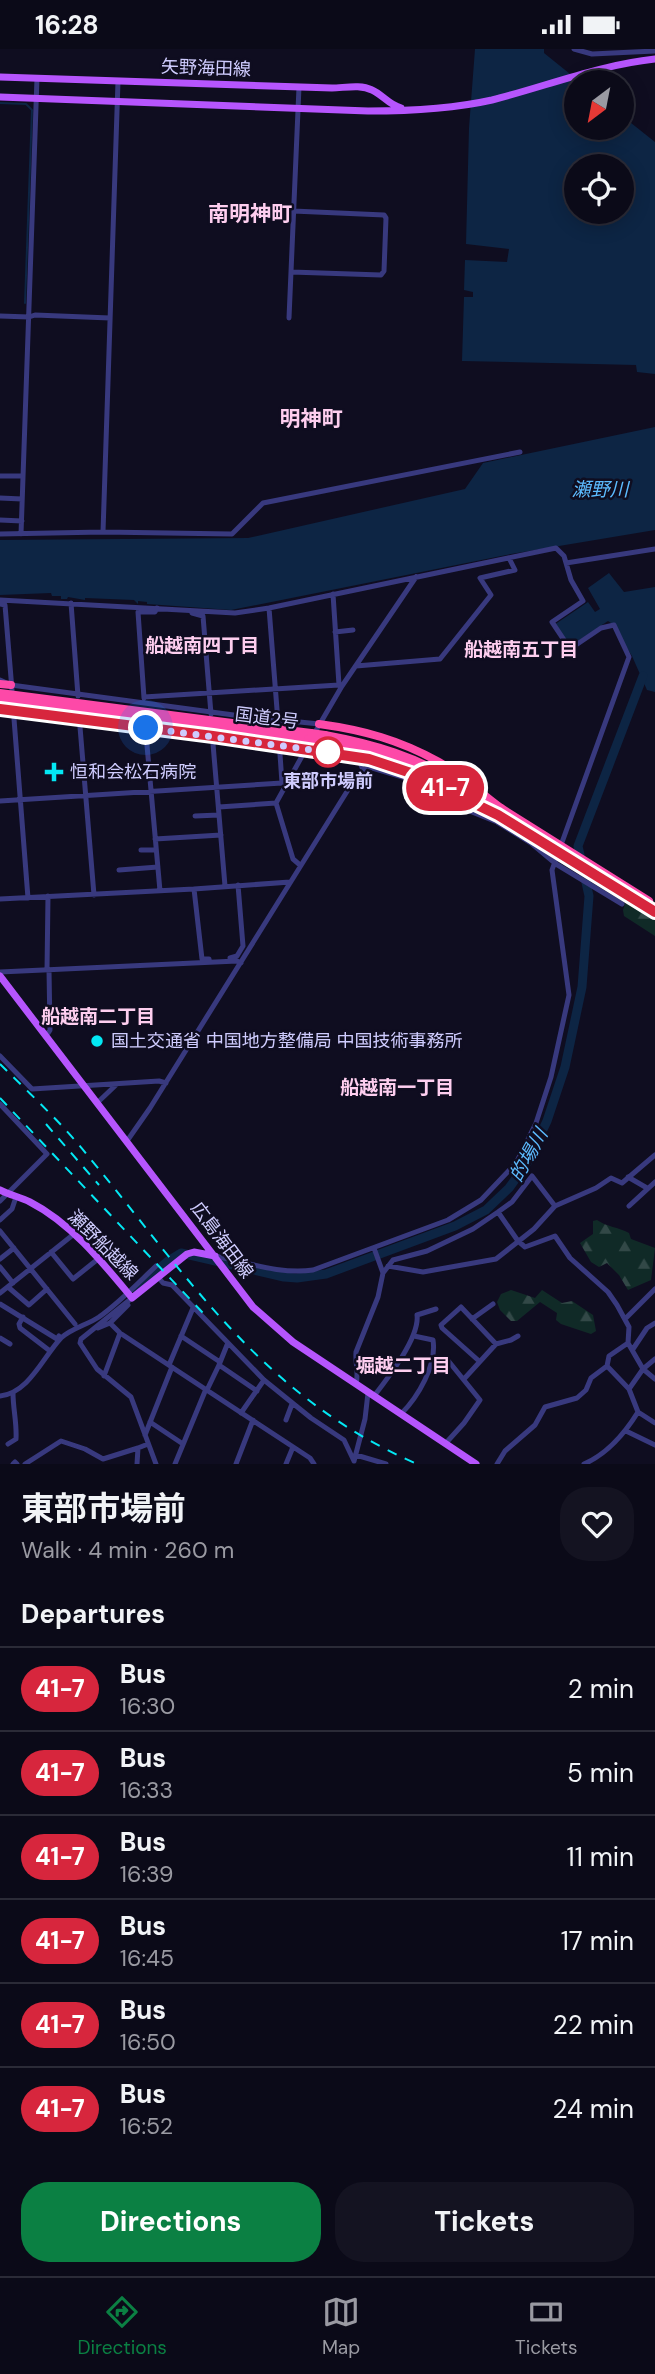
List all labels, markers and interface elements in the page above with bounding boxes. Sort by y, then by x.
text: 16:28 [35,8,99,42]
street label: 矢野海田線 [161,54,251,82]
north arrow [564,70,634,140]
map controls [564,70,634,224]
button: locate [564,154,634,224]
district label: 南明神町 [208,200,292,228]
district label: 明神町 [280,405,343,433]
water label: 瀬野川 [571,477,630,502]
district label: 船越南四丁目 [145,633,259,658]
district label: 船越南五丁目 [464,637,578,662]
street label: 国道2号 [234,702,300,734]
your location [128,710,163,745]
marker: 東部市場前 [313,737,343,767]
place label: 恒和会松石病院 [70,760,196,784]
marker: 恒和会松石病院 [44,762,64,782]
line badge: 41-7 [396,765,494,811]
place label: 東部市場前 [283,769,373,793]
text: 41-7 [420,772,470,803]
district label: 船越南二丁目 [41,1004,155,1029]
place label: 国土交通省 中国地方整備局 中国技術事務所 [111,1029,463,1053]
marker: 国土交通省 中国地方整備局 中国技術事務所 [89,1033,105,1049]
district label: 船越南一丁目 [340,1075,454,1100]
water label: 的場川 [504,1123,554,1186]
street label: 広島海田線 [185,1197,259,1283]
street label: 瀬野船越線 [63,1205,143,1285]
district label: 堀越二丁目 [355,1353,451,1378]
text: 東部市場前 [21,1487,186,1530]
button: heart [560,1487,634,1561]
text: Walk · 4 min · 260 m [21,1535,234,1565]
text: Departures [21,1597,165,1631]
text: Bus [120,1657,166,1691]
text: 2 min [568,1672,634,1706]
text: 41-7 [35,1673,85,1704]
text: 16:30 [120,1691,175,1721]
text: Bus [120,1741,166,1775]
text: 5 min [567,1756,634,1790]
text: 41-7 [35,1757,85,1788]
text: 16:33 [120,1775,173,1805]
text: Bus [120,1825,166,1859]
text: 11 min [567,1840,634,1874]
text: 41-7 [35,1841,85,1872]
text: 16:39 [120,1859,173,1889]
text: Bus [120,1909,166,1943]
text: 17 min [561,1924,634,1958]
text: 41-7 [35,1925,85,1956]
text: 16:45 [120,1943,174,1973]
text: Bus [120,1993,166,2027]
text: 22 min [553,2008,634,2042]
text: 41-7 [35,2009,85,2040]
text: 16:50 [120,2027,176,2057]
text: Bus [120,2077,166,2111]
text: 24 min [552,2092,634,2126]
text: 41-7 [35,2093,85,2124]
text: 16:52 [120,2111,173,2141]
button: Directions [21,2182,321,2262]
button: Tickets [335,2182,634,2262]
tab: Directions [77,2293,167,2360]
tab: Map [322,2293,360,2360]
tab: Tickets [515,2293,578,2360]

